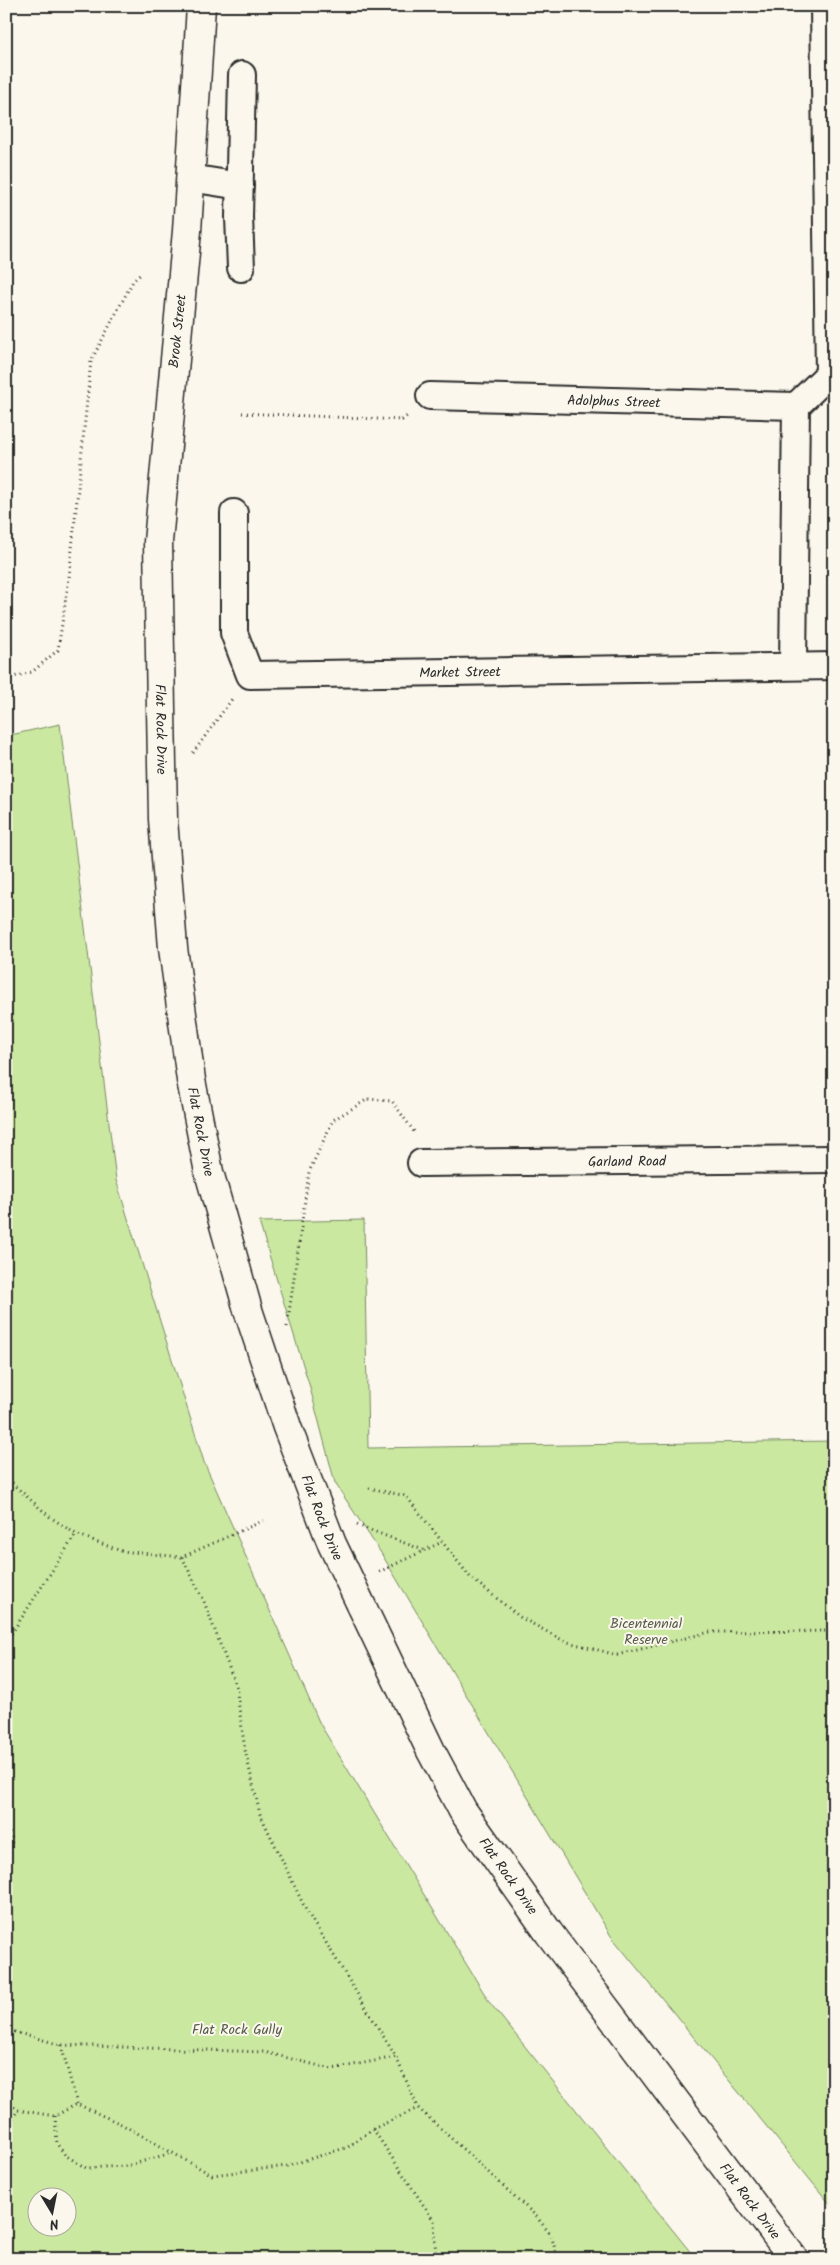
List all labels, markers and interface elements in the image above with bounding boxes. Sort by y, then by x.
street label: Brook Street [163,293,193,369]
street label: Adolphus Street [567,390,661,414]
street label: Market Street [419,661,502,684]
street label: Flat Rock Drive [149,684,172,775]
street label: Flat Rock Drive [181,1085,220,1180]
street label: Garland Road [588,1151,667,1173]
street label: Flat Rock Drive [294,1472,349,1565]
park label: Bicentennial Reserve [610,1613,683,1651]
street label: Flat Rock Drive [473,1833,543,1920]
park label: Flat Rock Gully [192,2019,282,2041]
street label: Flat Rock Drive [713,2159,786,2245]
north arrow [28,2188,78,2238]
text: N [48,2212,60,2235]

